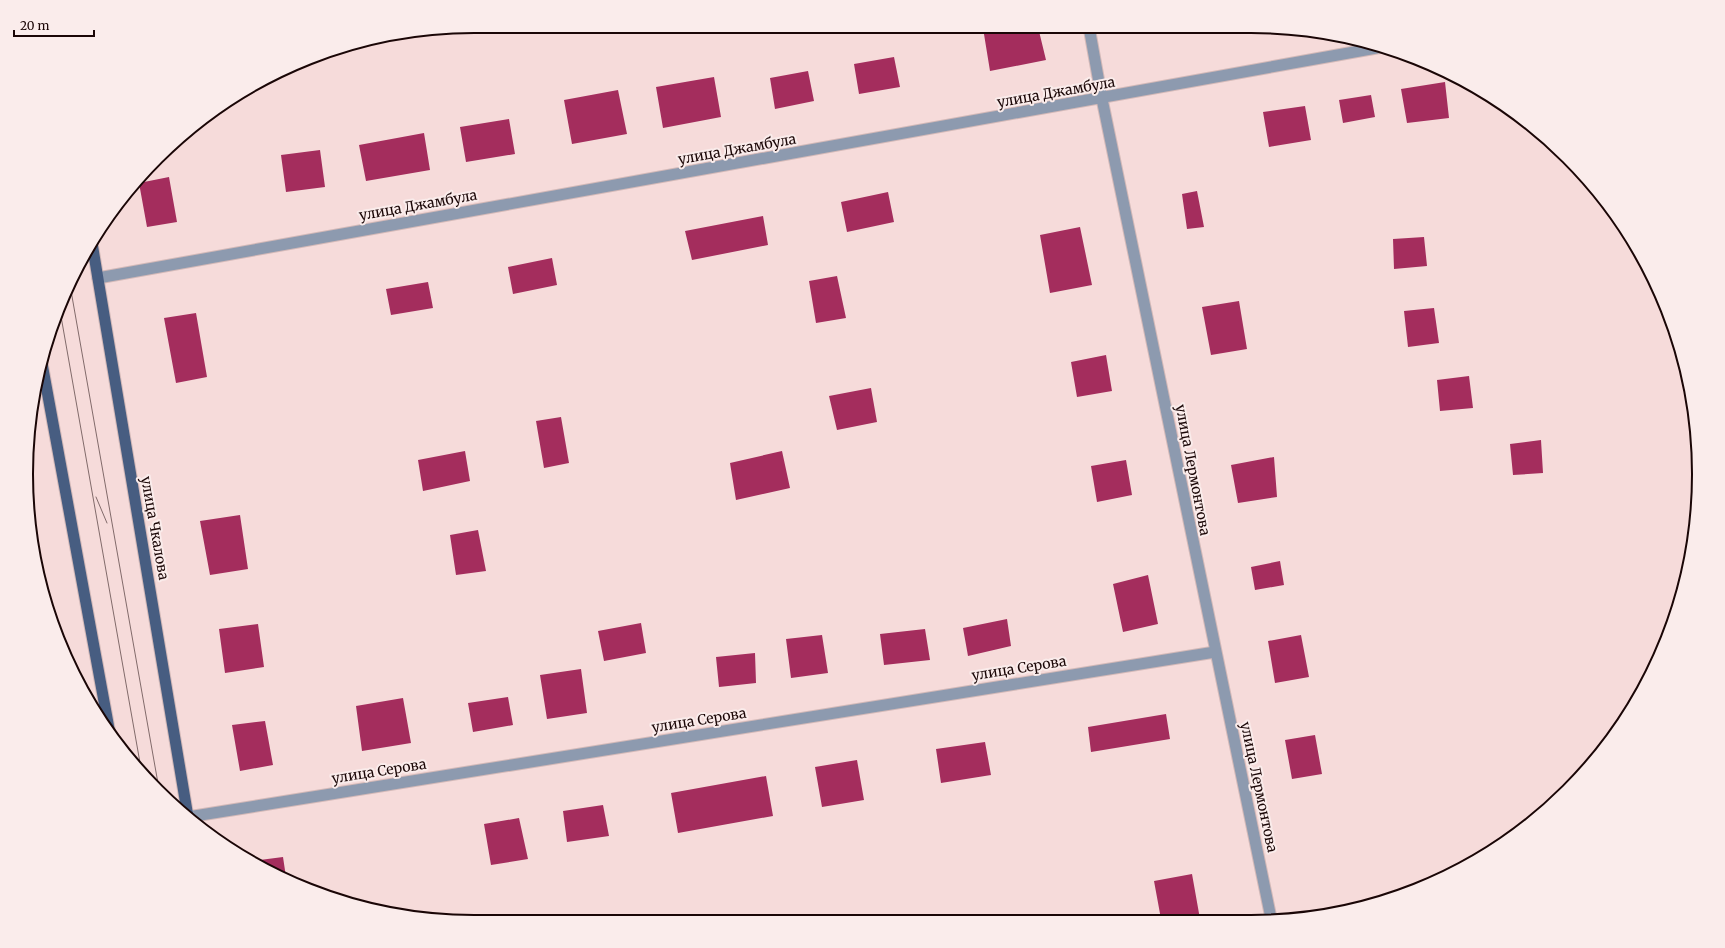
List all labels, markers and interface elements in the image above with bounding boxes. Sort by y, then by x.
scale bar [14,12,94,38]
text: 20 m [20,18,49,33]
street label: улица Джамбула [996,73,1117,111]
street label: улица Джамбула [677,130,798,168]
street label: улица Джамбула [358,186,479,224]
street label: улица Лермонтова [1171,403,1215,538]
street label: улица Чкалова [137,475,173,582]
street label: улица Серова [970,652,1068,684]
street label: улица Серова [650,704,748,736]
street label: улица Лермонтова [1236,720,1282,854]
street label: улица Серова [330,755,428,787]

